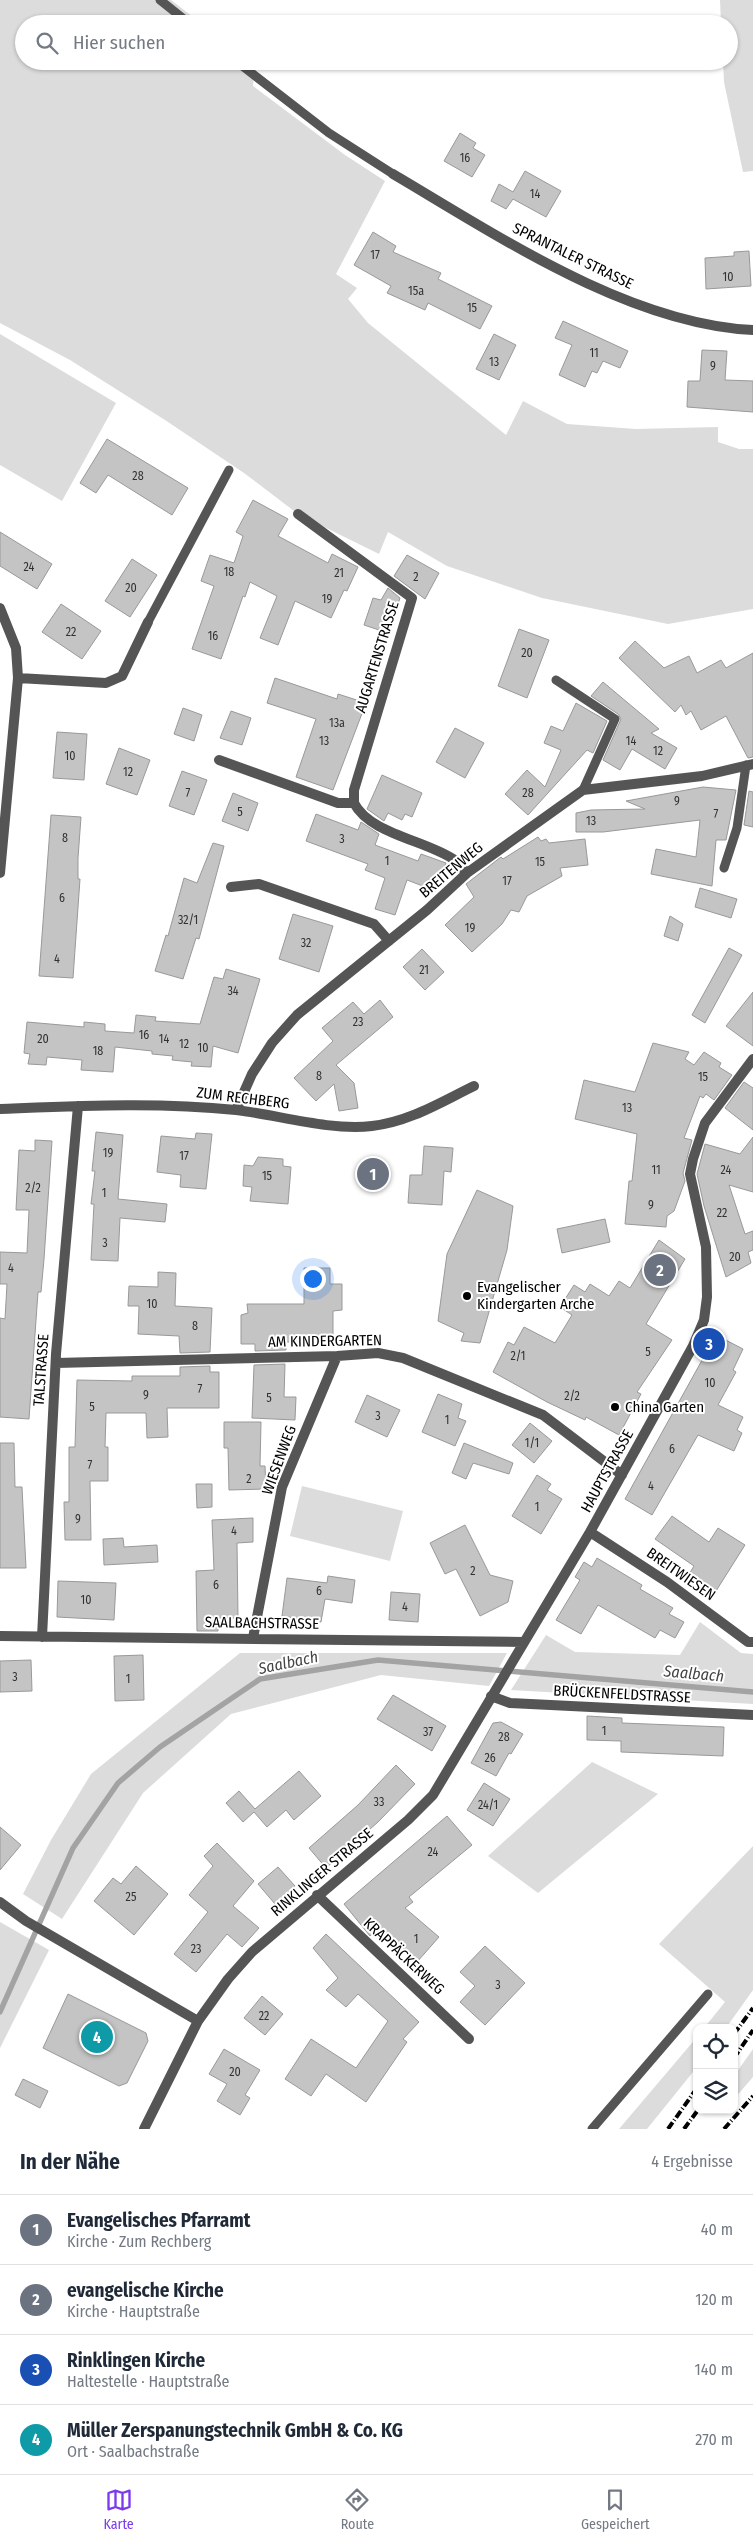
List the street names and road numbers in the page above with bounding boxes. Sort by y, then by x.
street label: SPRANTALER STRASSE [510,219,636,293]
street label: AUGARTENSTRASSE [351,599,403,715]
street label: BREITENWEG [416,838,486,902]
street label: ZUM RECHBERG [195,1083,291,1113]
street label: AM KINDERGARTEN [268,1331,382,1351]
street label: TALSTRASSE [29,1333,53,1407]
street label: WIESENWEG [258,1423,300,1497]
street label: HAUPTSTRASSE [577,1427,637,1515]
street label: BREITWIESEN [643,1544,719,1604]
street label: SAALBACHSTRASSE [205,1613,319,1633]
street label: BRÜCKENFELDSTRASSE [553,1681,691,1707]
street label: RINKLINGER STRASSE [267,1824,377,1920]
street label: KRAPPÄCKERWEG [360,1914,448,1998]

